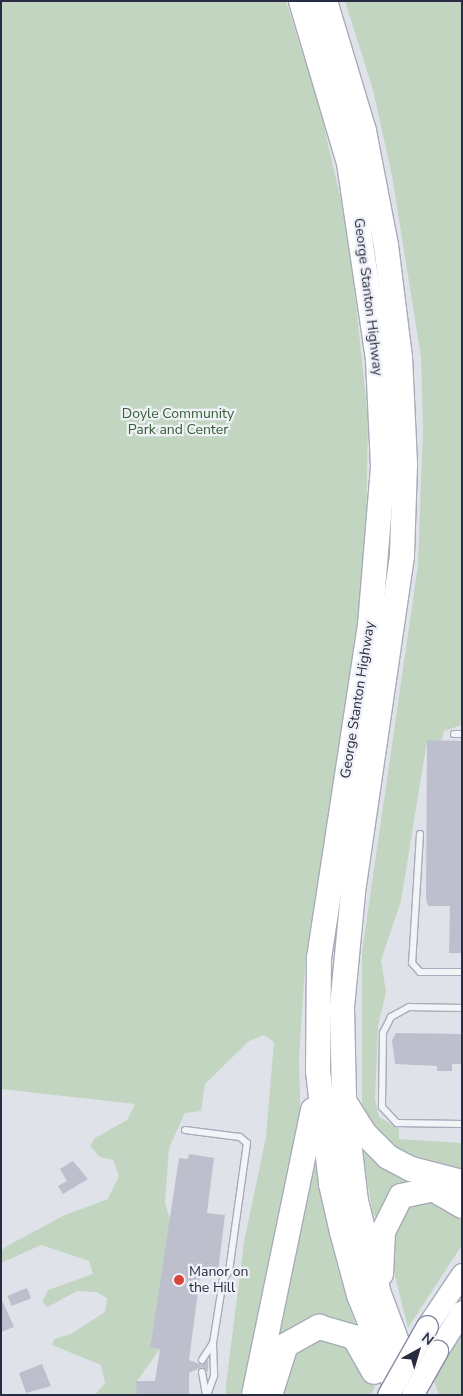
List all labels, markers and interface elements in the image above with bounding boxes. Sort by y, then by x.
street label: George Stanton Highway [350,217,386,377]
park label: Doyle Community Park and Center [122,406,234,438]
street label: George Stanton Highway [337,620,379,780]
place label: Manor on the Hill [189,1264,248,1296]
marker: Manor on the Hill [173,1274,185,1286]
north arrow [393,1326,443,1376]
text: N [418,1328,438,1350]

